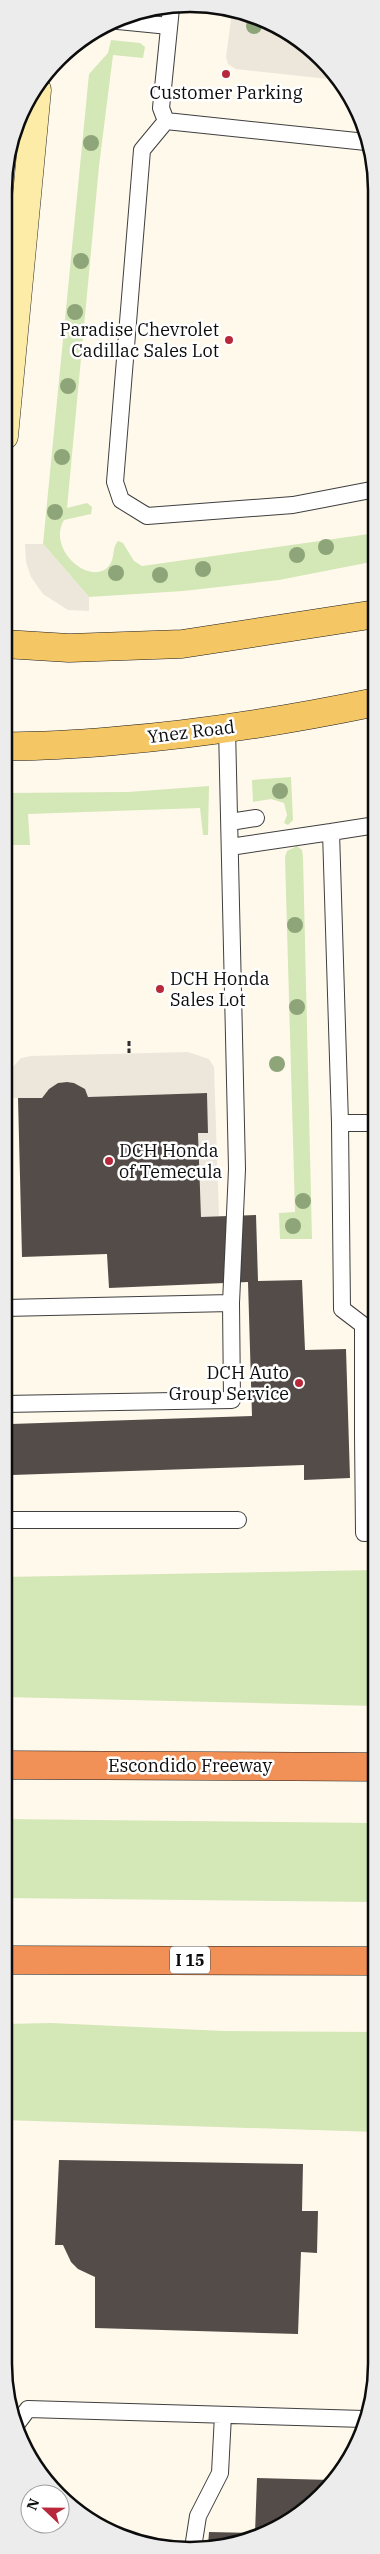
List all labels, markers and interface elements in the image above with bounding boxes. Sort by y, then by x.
marker: Customer Parking [220,68,232,80]
place label: Customer Parking [149,81,303,104]
place label: Paradise Chevrolet Cadillac Sales Lot [59,318,219,362]
marker: Paradise Chevrolet Cadillac Sales Lot [223,334,235,346]
street label: Ynez Road [146,715,236,748]
place label: DCH Honda Sales Lot [170,967,270,1011]
marker: DCH Honda Sales Lot [154,983,166,995]
place label: DCH Honda of Temecula [119,1139,223,1183]
marker: DCH Honda of Temecula [103,1155,115,1167]
place label: DCH Auto Group Service [169,1361,289,1405]
marker: DCH Auto Group Service [293,1377,305,1389]
street label: Escondido Freeway [108,1754,272,1777]
road number: I 15 [170,1946,210,1974]
north arrow [20,2484,70,2534]
text: N [23,2496,43,2513]

